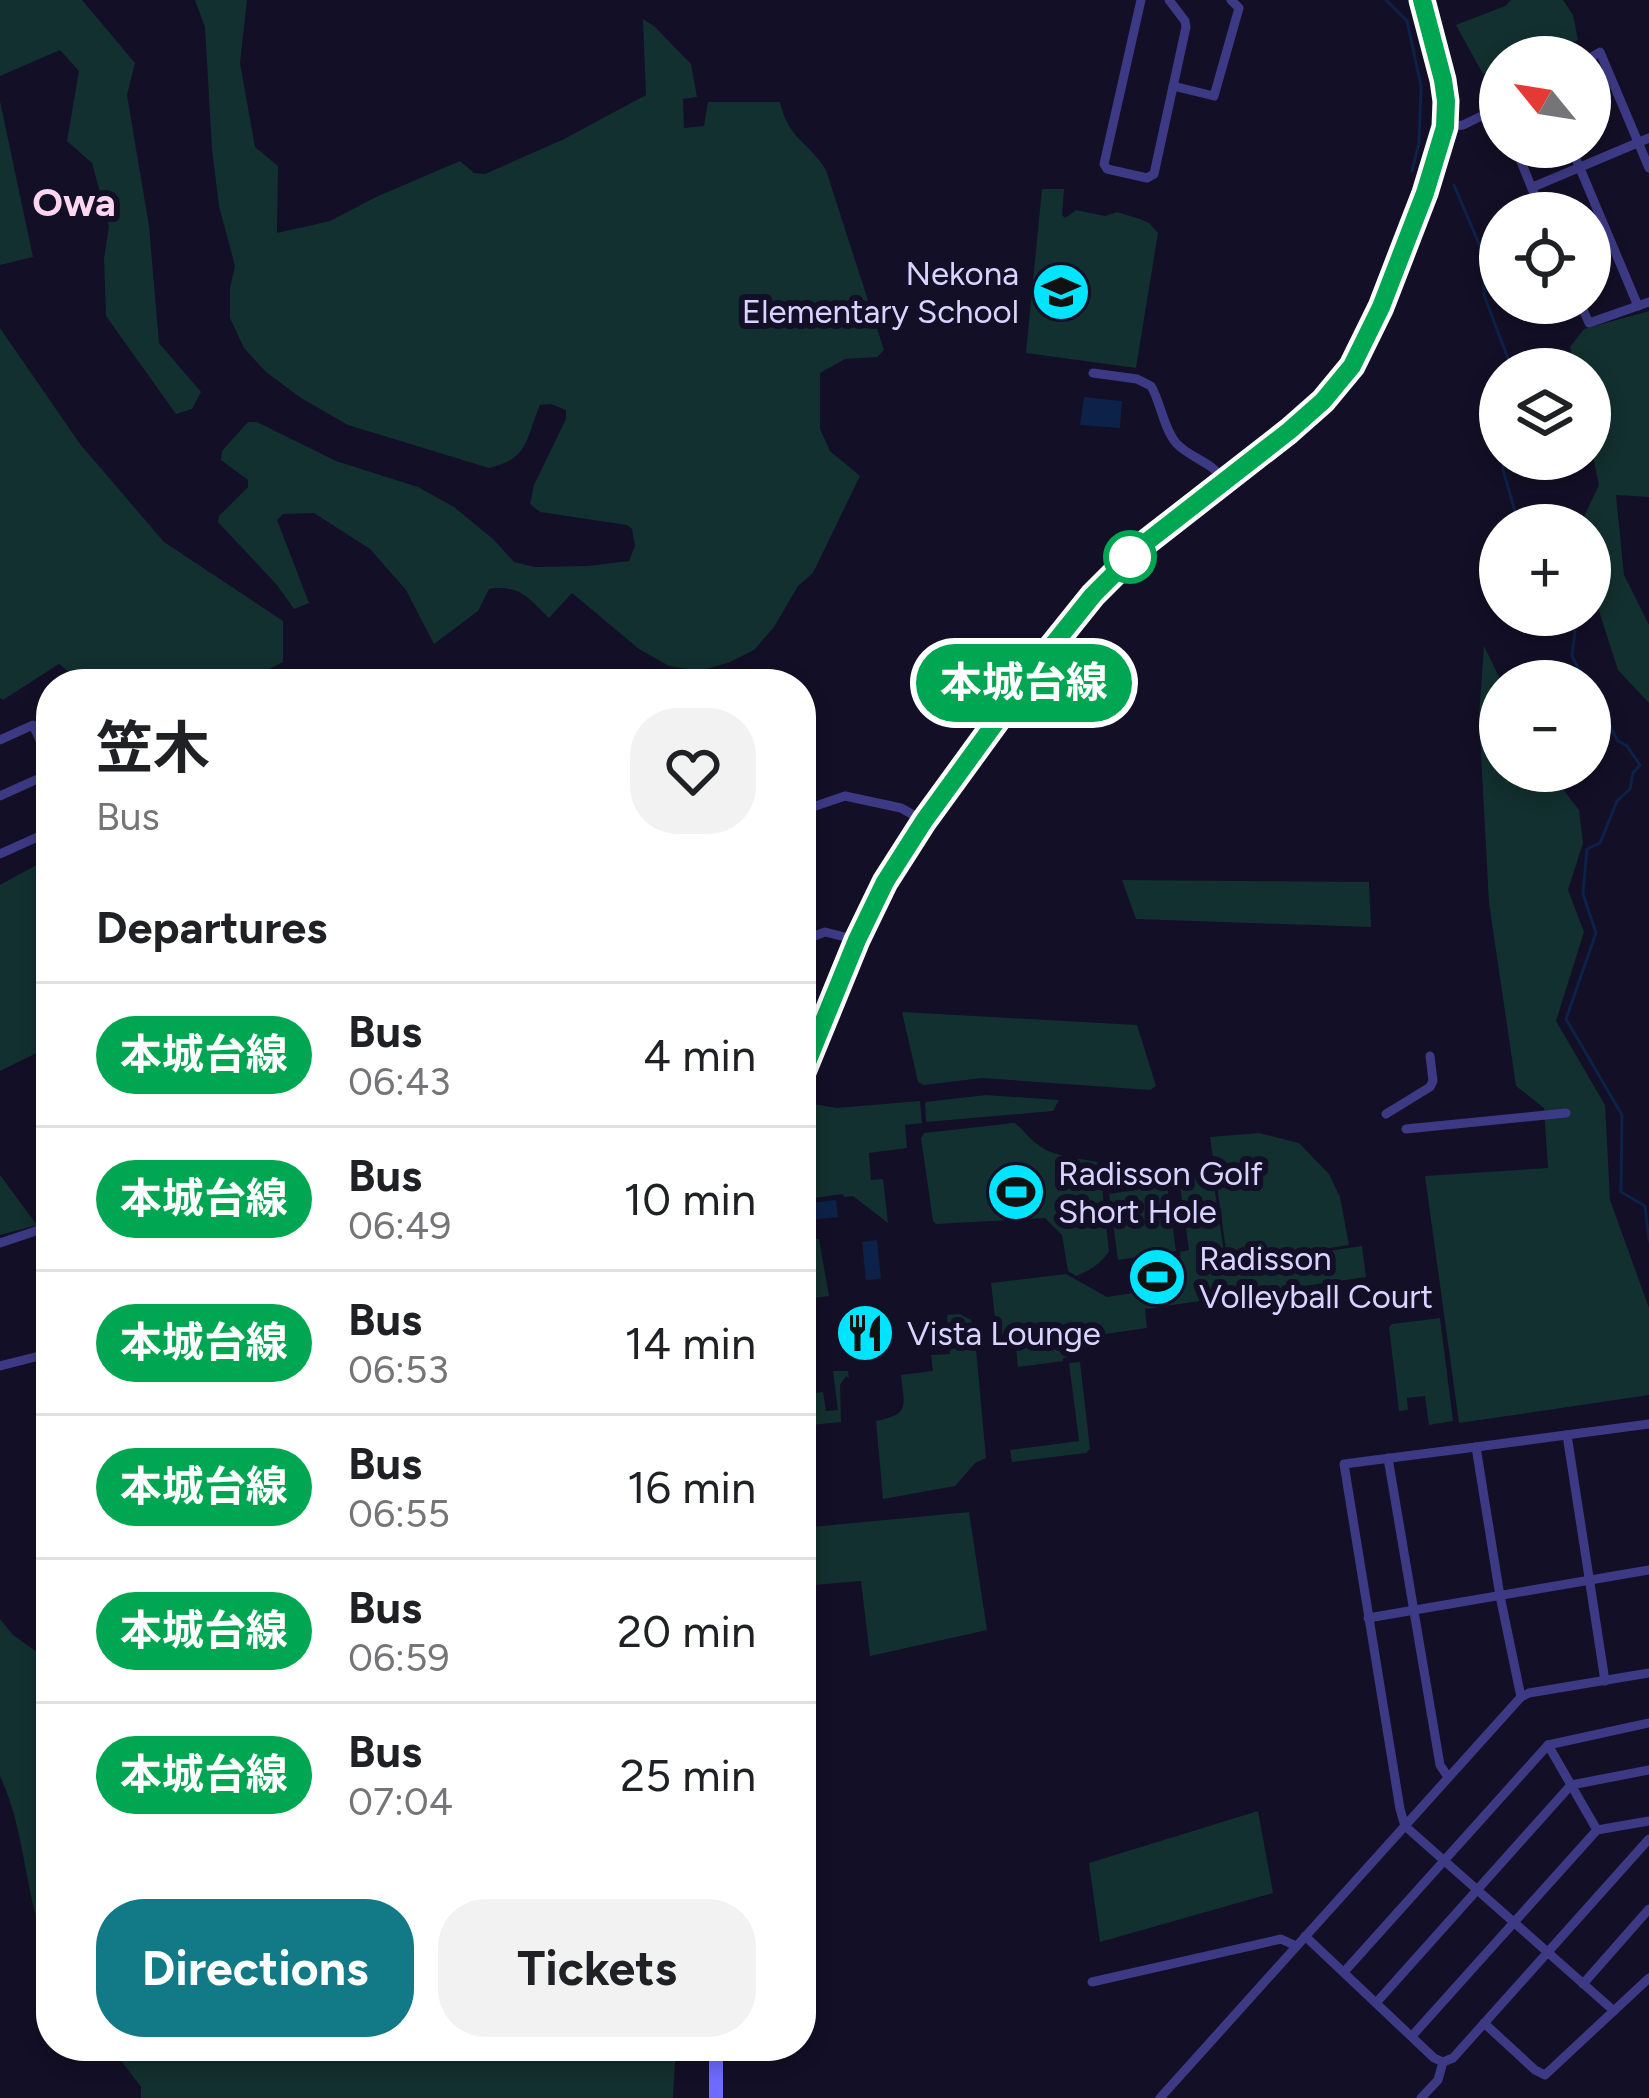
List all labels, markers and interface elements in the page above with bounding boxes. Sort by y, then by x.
north arrow [1479,36,1611,168]
map controls [1479,36,1611,792]
district label: Owa [32,179,116,226]
button: locate [1479,192,1611,324]
place label: Nekona Elementary School [742,254,1019,331]
school or university icon: Nekona Elementary School [1030,261,1092,323]
button: layers [1479,348,1611,480]
button: + [1479,504,1611,636]
unlabelled marker [1105,532,1155,582]
line badge: 本城台線 [940,644,1108,722]
text: 本城台線 [940,657,1108,708]
button: − [1479,660,1611,792]
button: heart [630,708,756,834]
text: 笠木 [96,714,210,782]
text: Bus [96,793,160,840]
text: Departures [96,900,327,954]
text: Bus [348,1004,422,1058]
text: 4 min [643,1028,756,1082]
text: 本城台線 [120,1029,288,1080]
text: 06:43 [348,1058,450,1105]
text: Bus [348,1148,422,1202]
place label: Radisson Golf Short Hole [1058,1154,1263,1231]
sports icon: Radisson Golf Short Hole [985,1161,1047,1223]
text: 10 min [624,1172,756,1226]
text: 本城台線 [120,1173,288,1224]
text: 06:49 [348,1202,451,1249]
place label: Radisson Volleyball Court [1199,1239,1433,1316]
sports icon: Radisson Volleyball Court [1126,1246,1188,1308]
text: Bus [348,1292,422,1346]
restaurant icon: Vista Lounge [834,1302,896,1364]
place label: Vista Lounge [907,1314,1101,1353]
text: 14 min [625,1316,756,1370]
text: 本城台線 [120,1317,288,1368]
text: 06:53 [348,1346,449,1393]
text: Bus [348,1436,422,1490]
text: 16 min [627,1460,756,1514]
text: 本城台線 [120,1461,288,1512]
text: 06:55 [348,1490,450,1537]
text: Bus [348,1580,422,1634]
text: 20 min [617,1604,756,1658]
text: 本城台線 [120,1605,288,1656]
text: 06:59 [348,1634,449,1681]
text: Bus [348,1724,422,1778]
text: 25 min [620,1748,756,1802]
text: 本城台線 [120,1749,288,1800]
text: 07:04 [348,1778,453,1825]
button: Directions [96,1899,414,2037]
button: Tickets [438,1899,756,2037]

